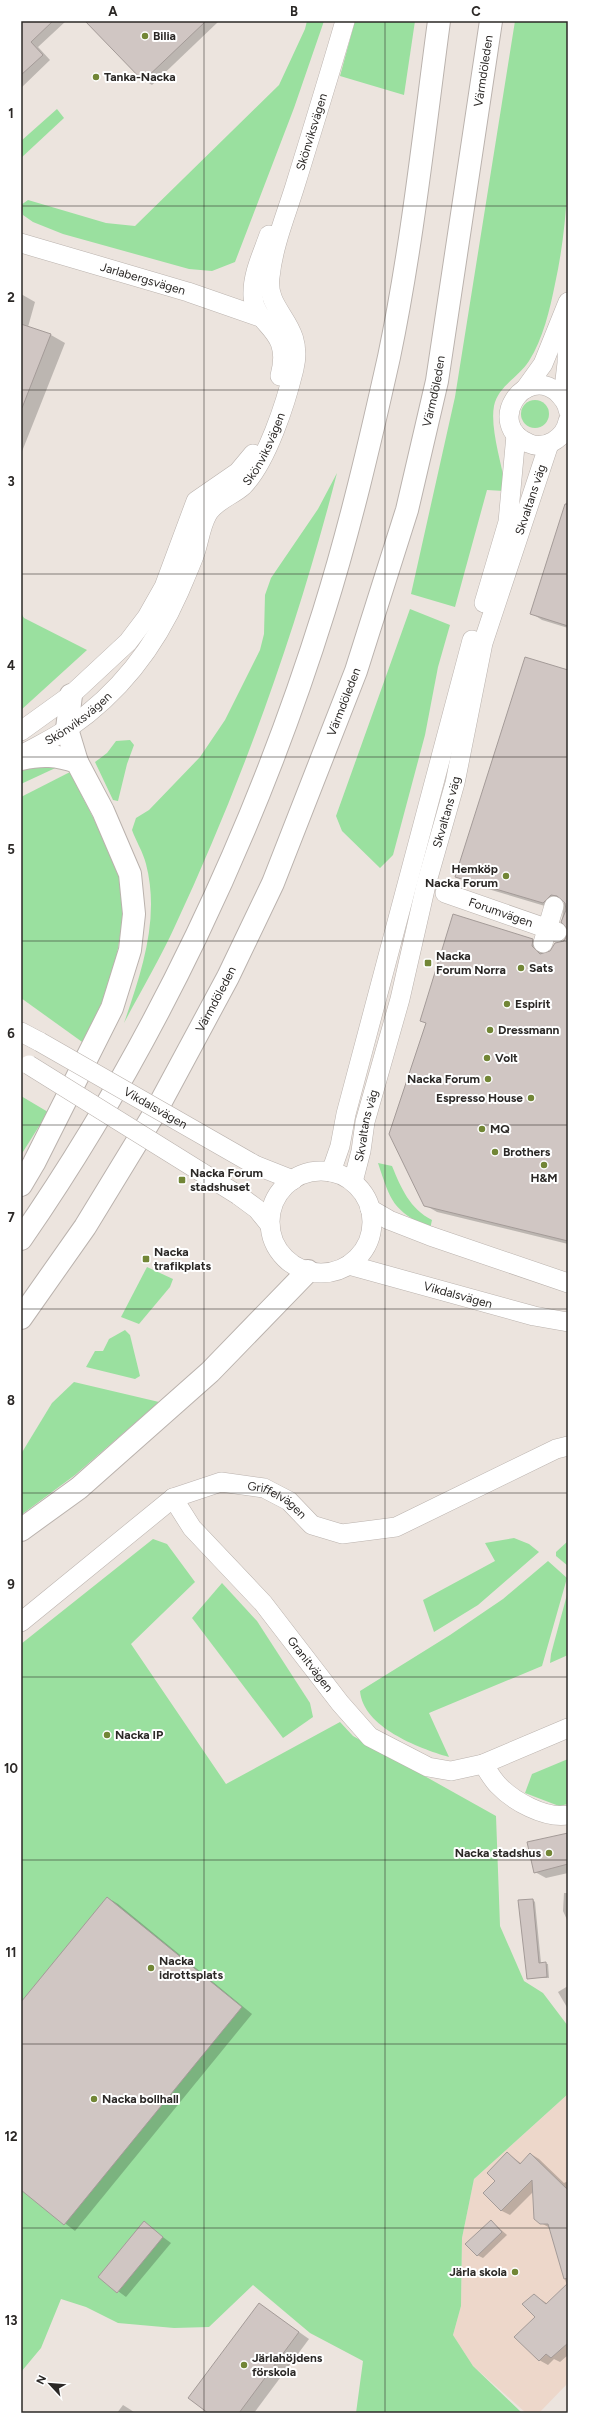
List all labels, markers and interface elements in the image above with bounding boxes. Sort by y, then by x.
text: A [108,4,118,19]
text: B [290,4,298,19]
text: C [471,4,481,19]
place label: Bilia [153,29,176,43]
marker: Bilia [140,31,150,41]
street label: Värmdöleden [471,34,496,108]
place label: Tanka-Nacka [104,70,176,84]
marker: Tanka-Nacka [91,72,101,82]
street label: Skönviksvägen [293,91,330,172]
text: 1 [8,106,14,121]
street label: Jarlabergsvägen [99,260,187,298]
text: 2 [7,290,15,305]
street label: Värmdöleden [420,354,448,428]
street label: Skönviksvägen [240,410,288,488]
street label: Skvaltans väg [512,463,549,537]
text: 3 [7,474,15,489]
text: 4 [7,658,15,673]
street label: Värmdöleden [324,665,364,738]
street label: Skönviksvägen [42,689,115,748]
street label: Skvaltans väg [430,775,463,849]
text: 5 [7,842,15,857]
place label: Hemköp Nacka Forum [425,862,498,890]
marker: Hemköp Nacka Forum [501,871,511,881]
street label: Forumvägen [467,895,535,930]
place label: Nacka Forum Norra [436,949,506,977]
marker: Nacka Forum Norra [423,958,433,968]
place label: Sats [529,961,554,975]
marker: Sats [516,963,526,973]
street label: Värmdöleden [193,964,239,1034]
place label: Espirit [515,997,551,1011]
marker: Espirit [502,999,512,1009]
place label: Dressmann [498,1023,559,1037]
marker: Dressmann [485,1025,495,1035]
text: 6 [7,1026,15,1041]
place label: Volt [495,1051,518,1065]
marker: Volt [482,1053,492,1063]
place label: Nacka Forum [407,1072,480,1086]
marker: Nacka Forum [483,1074,493,1084]
street label: Vikdalsvägen [121,1084,190,1132]
street label: Skvaltans väg [352,1088,381,1163]
place label: Espresso House [436,1091,523,1105]
marker: Espresso House [526,1093,536,1103]
place label: MQ [490,1122,510,1136]
marker: MQ [477,1124,487,1134]
place label: Brothers [503,1145,551,1159]
marker: Brothers [490,1147,500,1157]
marker: H&M [539,1160,549,1170]
place label: Nacka Forum stadshuset [190,1166,263,1194]
place label: H&M [530,1171,558,1185]
marker: Nacka Forum stadshuset [177,1175,187,1185]
text: 7 [7,1210,15,1225]
place label: Nacka trafikplats [154,1245,211,1273]
marker: Nacka trafikplats [141,1254,151,1264]
street label: Vikdalsvägen [422,1279,494,1311]
text: 8 [7,1393,15,1408]
street label: Griffelvägen [247,1479,309,1522]
text: 9 [7,1577,15,1592]
street label: Granitvägen [284,1634,336,1695]
place label: Nacka IP [115,1728,164,1742]
marker: Nacka IP [102,1730,112,1740]
text: 10 [4,1761,18,1776]
place label: Nacka stadshus [455,1846,541,1860]
marker: Nacka stadshus [544,1848,554,1858]
text: 11 [6,1945,16,1960]
place label: Nacka idrottsplats [159,1954,223,1982]
marker: Nacka idrottsplats [146,1963,156,1973]
place label: Nacka bollhall [102,2092,179,2106]
marker: Nacka bollhall [89,2094,99,2104]
text: 12 [4,2129,18,2144]
place label: Järla skola [449,2265,507,2279]
marker: Järla skola [510,2267,520,2277]
text: 13 [5,2313,17,2328]
place label: Järlahöjdens förskola [252,2351,323,2379]
marker: Järlahöjdens förskola [239,2360,249,2370]
north arrow [30,2364,70,2404]
text: N [34,2373,49,2387]

